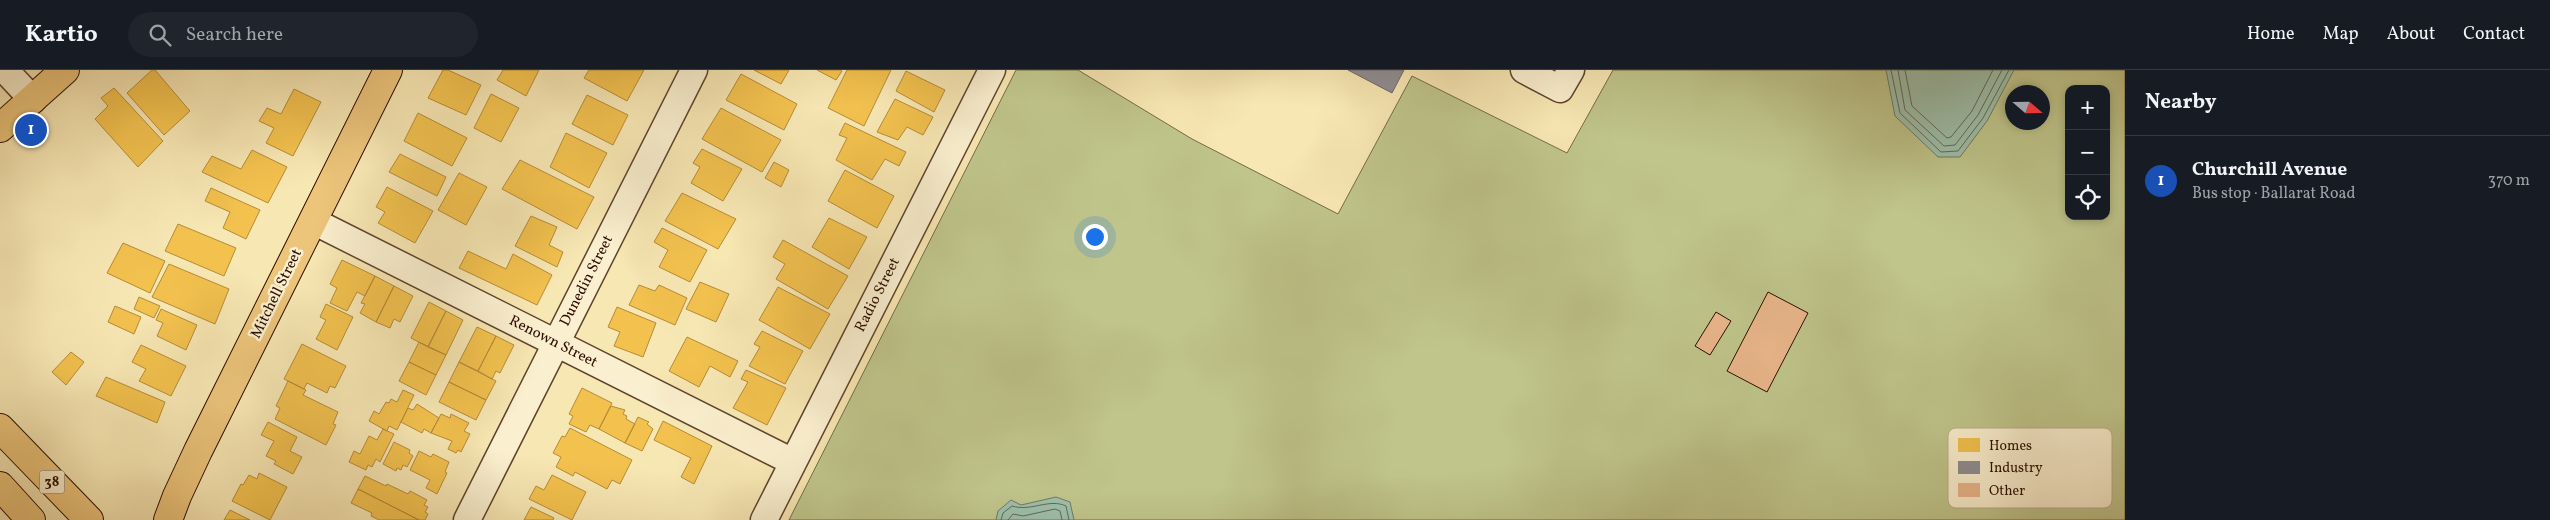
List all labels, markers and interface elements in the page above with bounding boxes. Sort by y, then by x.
search box [128,12,478,57]
text: Kartio [25,18,98,52]
icon: search [146,21,174,49]
text: Search here [186,22,283,48]
text: Home [2247,22,2295,47]
text: Map [2323,22,2359,47]
text: About [2387,22,2435,47]
text: Contact [2463,22,2525,47]
north arrow [2005,85,2050,130]
map controls [2065,85,2110,220]
button: + [2065,85,2110,130]
text: Nearby [2145,88,2216,117]
pin: 1 [15,111,47,149]
button: − [2065,130,2110,175]
text: Churchill Avenue [2192,157,2347,183]
text: 1 [2158,170,2164,192]
text: 370 m [2488,170,2530,192]
button: locate [2065,175,2110,220]
text: Bus stop · Ballarat Road [2192,183,2355,205]
your location [1082,224,1108,250]
street label: Dunedin Street [555,232,619,330]
street label: Mitchell Street [246,246,308,342]
street label: Radio Street [850,254,906,336]
street label: Renown Street [505,311,601,373]
legend [1948,428,2112,508]
text: Homes [1989,437,2032,456]
text: Industry [1989,459,2043,478]
road number: 38 [40,471,64,494]
text: Other [1989,482,2025,501]

